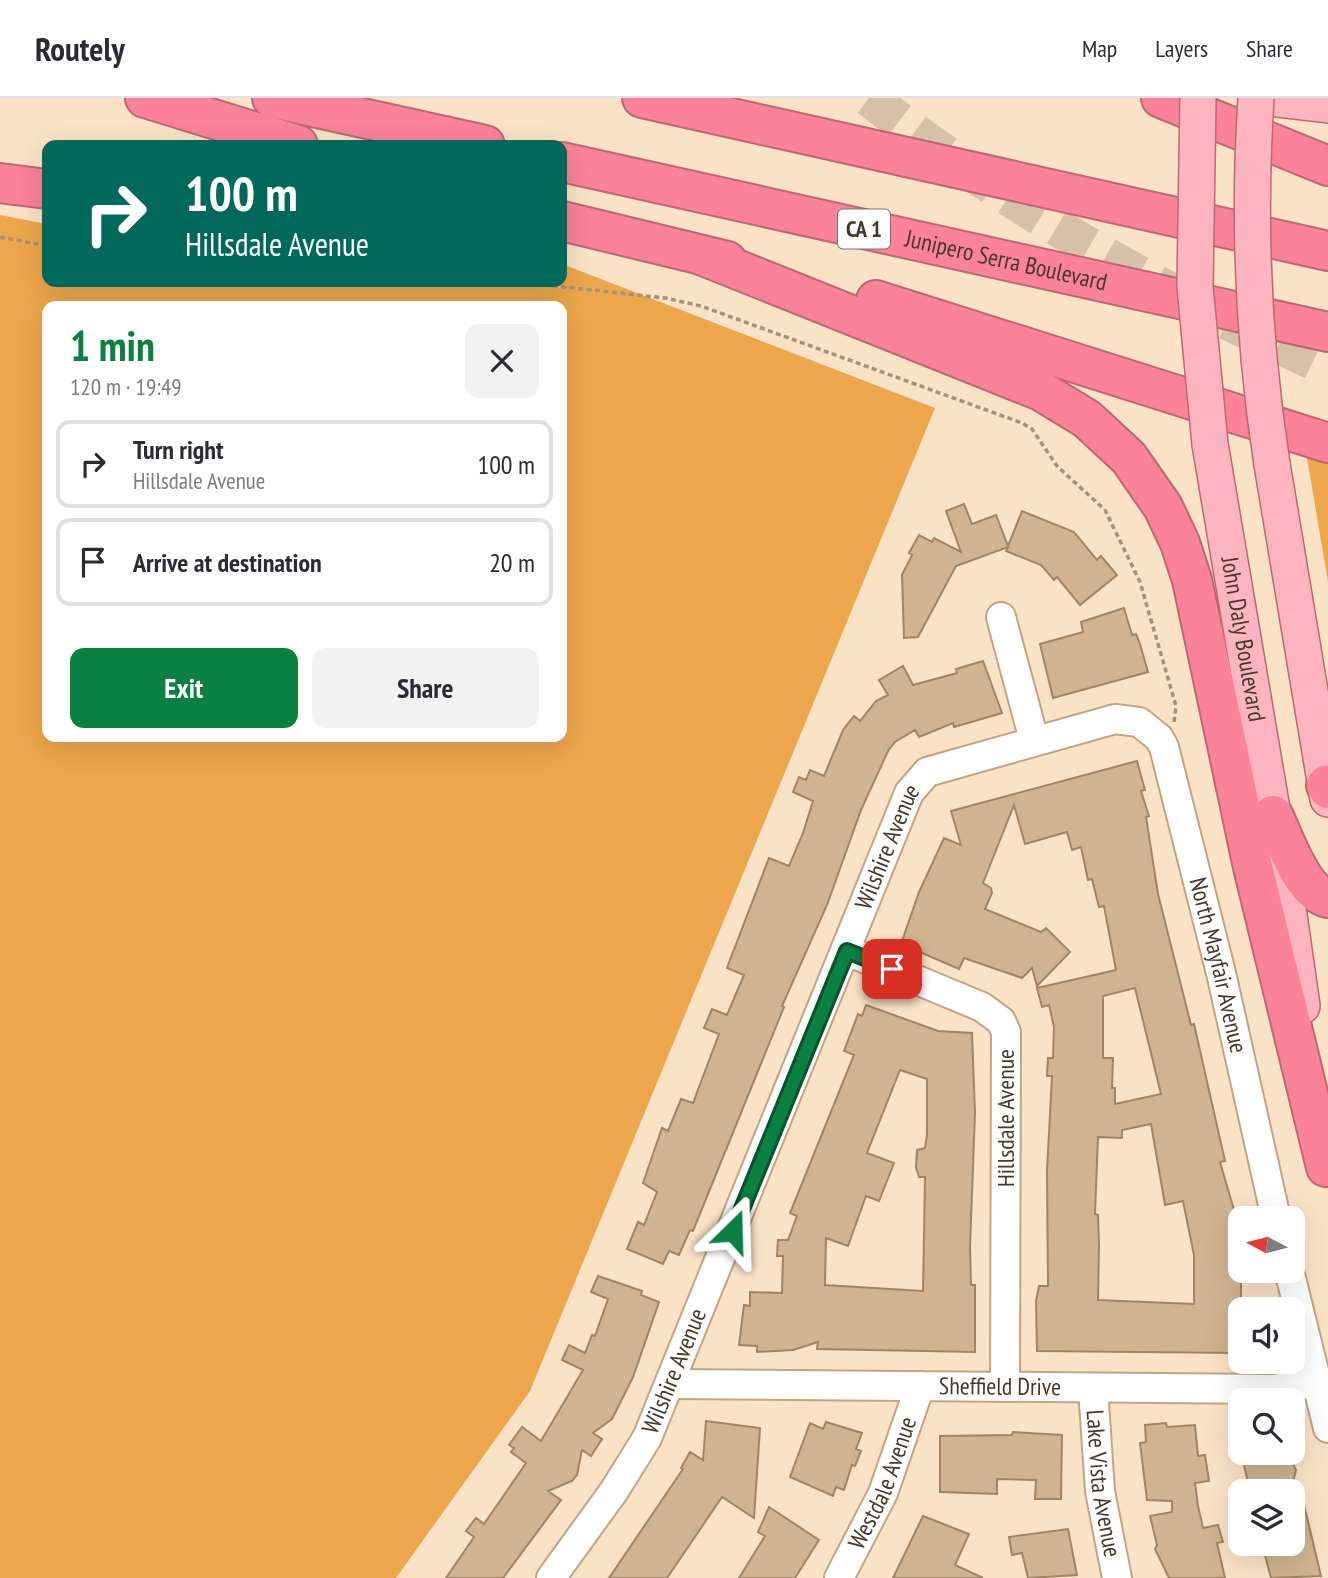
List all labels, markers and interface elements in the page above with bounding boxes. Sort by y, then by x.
text: Routely [35,27,125,70]
text: Map [1082,33,1117,64]
text: Layers [1155,33,1208,64]
text: Share [1246,33,1293,64]
text: 100 m [185,161,298,225]
icon: right [70,168,161,259]
road number: CA 1 [838,210,890,248]
street label: Junipero Serra Boulevard [902,222,1110,297]
text: Hillsdale Avenue [185,223,369,265]
text: 1 min [70,318,155,373]
button: close [465,324,539,398]
text: 120 m · 19:49 [70,372,182,401]
text: Turn right [133,433,224,466]
icon: right [74,445,112,483]
text: 100 m [477,448,535,481]
text: Hillsdale Avenue [133,466,265,495]
icon: arrive [74,543,112,581]
text: Arrive at destination [133,546,322,579]
text: 20 m [489,546,535,579]
street label: John Daly Boulevard [1214,553,1273,724]
button: Exit [70,648,298,728]
button: Share [312,648,539,728]
street label: Wilshire Avenue [847,776,926,914]
street label: North Mayfair Avenue [1183,874,1254,1056]
pin [862,939,922,999]
icon: arrive [873,950,911,988]
street label: Hillsdale Avenue [990,1049,1021,1187]
position arrow [696,1194,770,1268]
north arrow [1228,1206,1306,1283]
map controls [1228,1206,1305,1556]
button: sound [1228,1297,1305,1374]
street label: Wilshire Avenue [634,1304,713,1438]
street label: Sheffield Drive [939,1370,1061,1402]
button: search [1228,1388,1305,1465]
street label: Lake Vista Avenue [1080,1409,1129,1560]
street label: Westdale Avenue [841,1413,923,1554]
button: layers [1228,1479,1305,1556]

